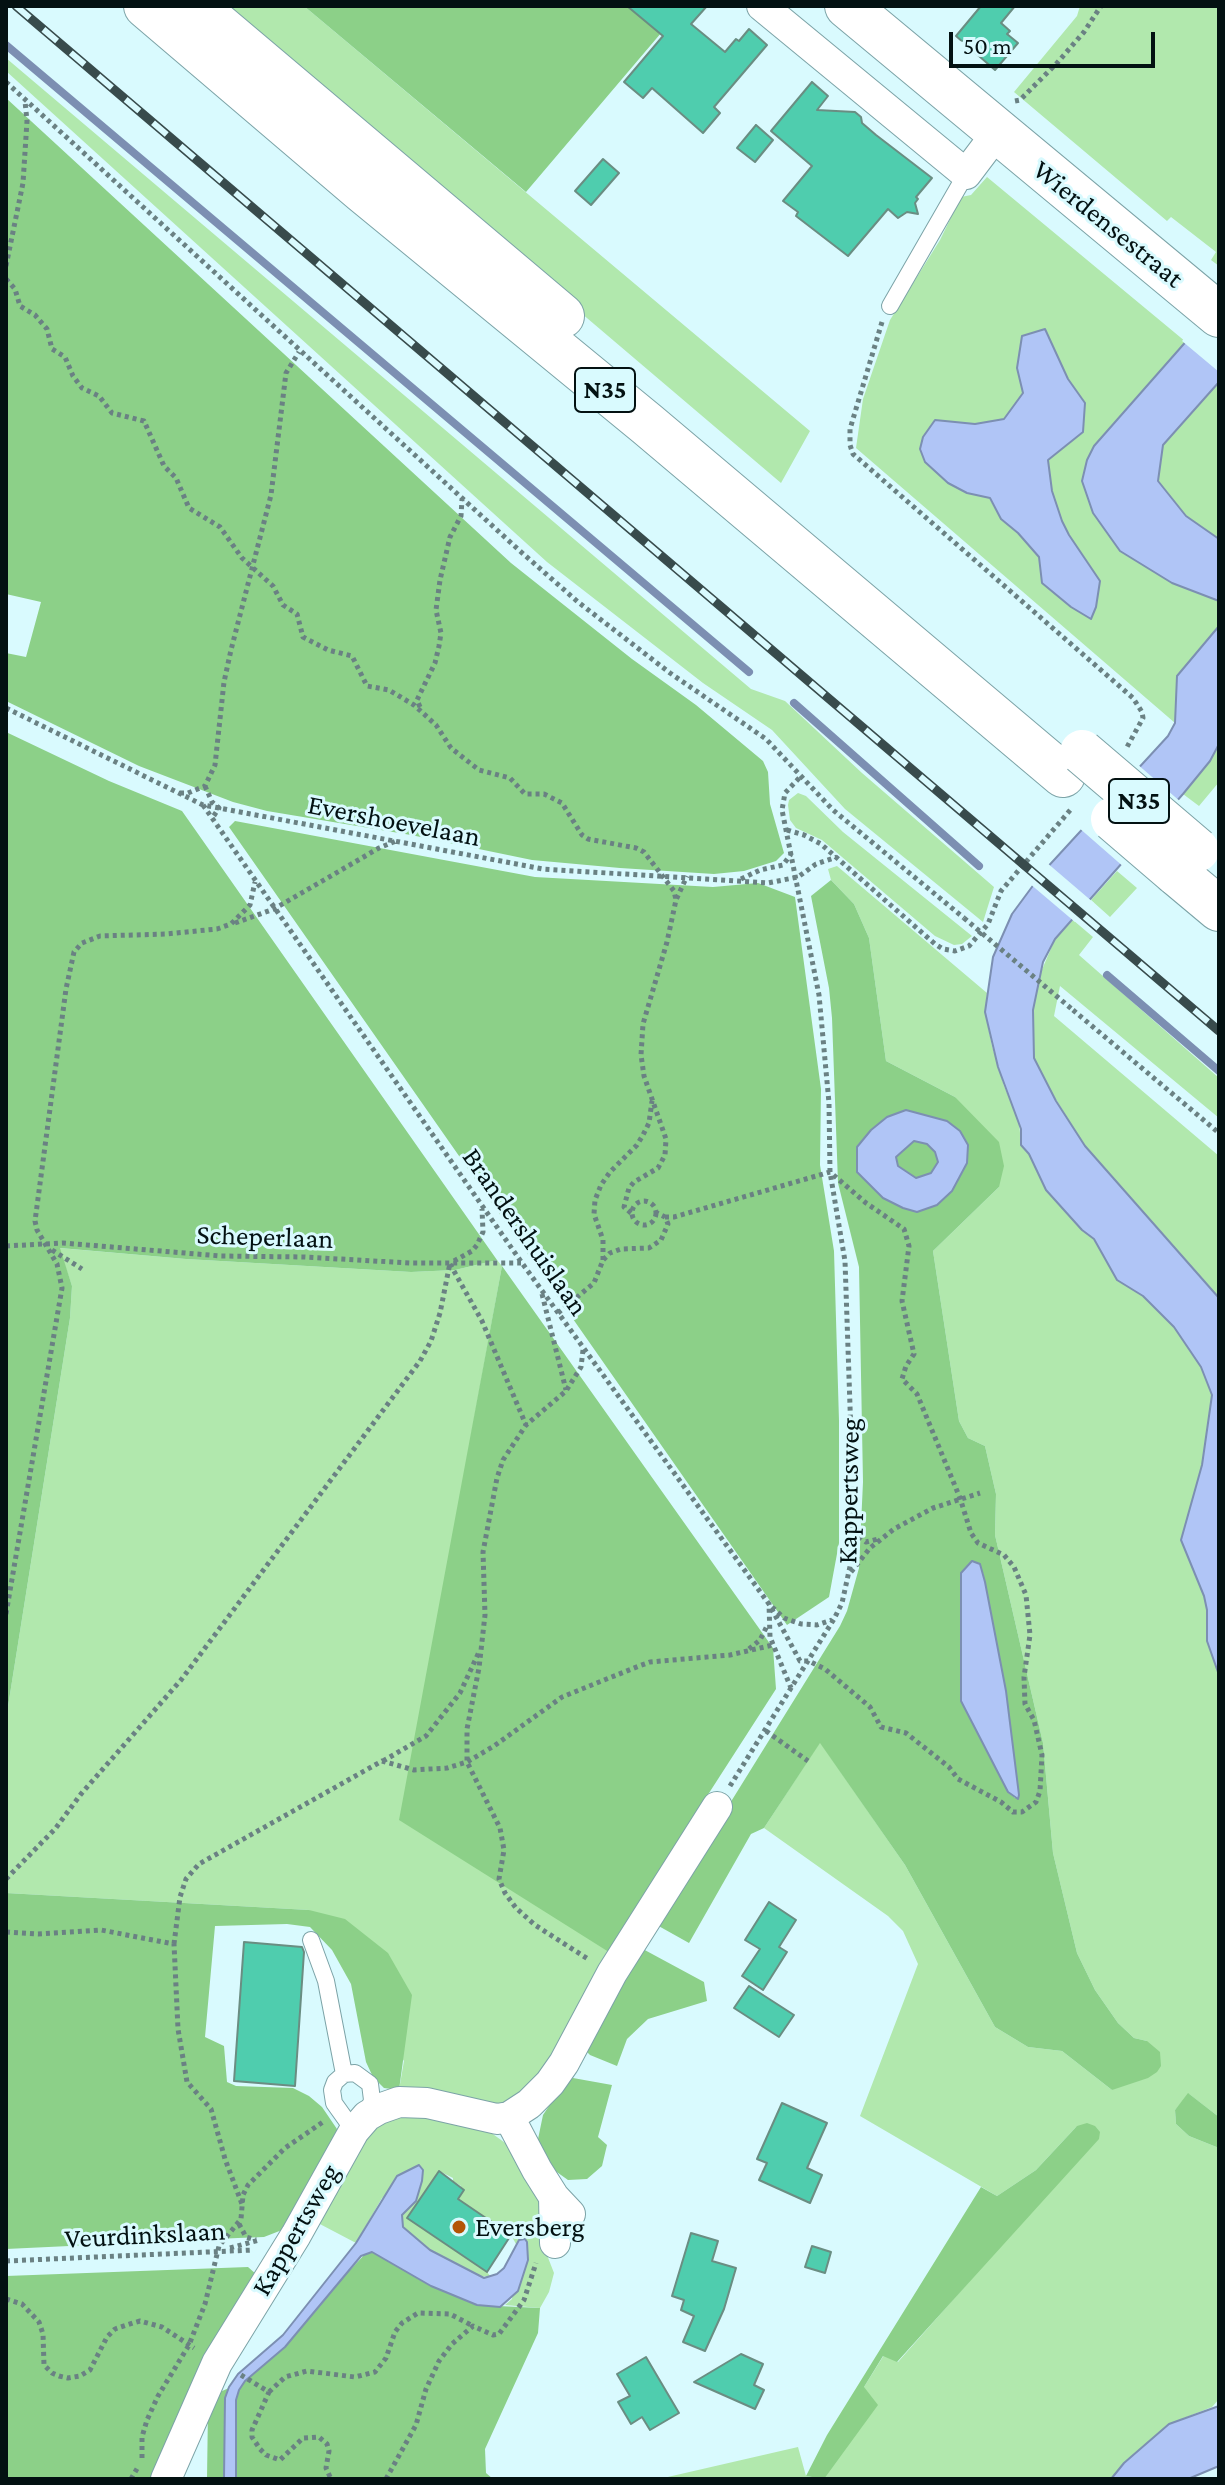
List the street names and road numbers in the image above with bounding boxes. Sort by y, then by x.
street label: Wierdensestraat [1026,153,1190,295]
road number: N35 [575,368,635,412]
road number: N35 [1109,779,1169,823]
street label: Evershoevelaan [305,788,483,854]
street label: Brandershuislaan [455,1142,595,1322]
street label: Scheperlaan [196,1218,334,1256]
street label: Kappertsweg [831,1418,867,1564]
street label: Kappertsweg [245,2158,347,2302]
street label: Veurdinkslaan [64,2214,226,2256]

